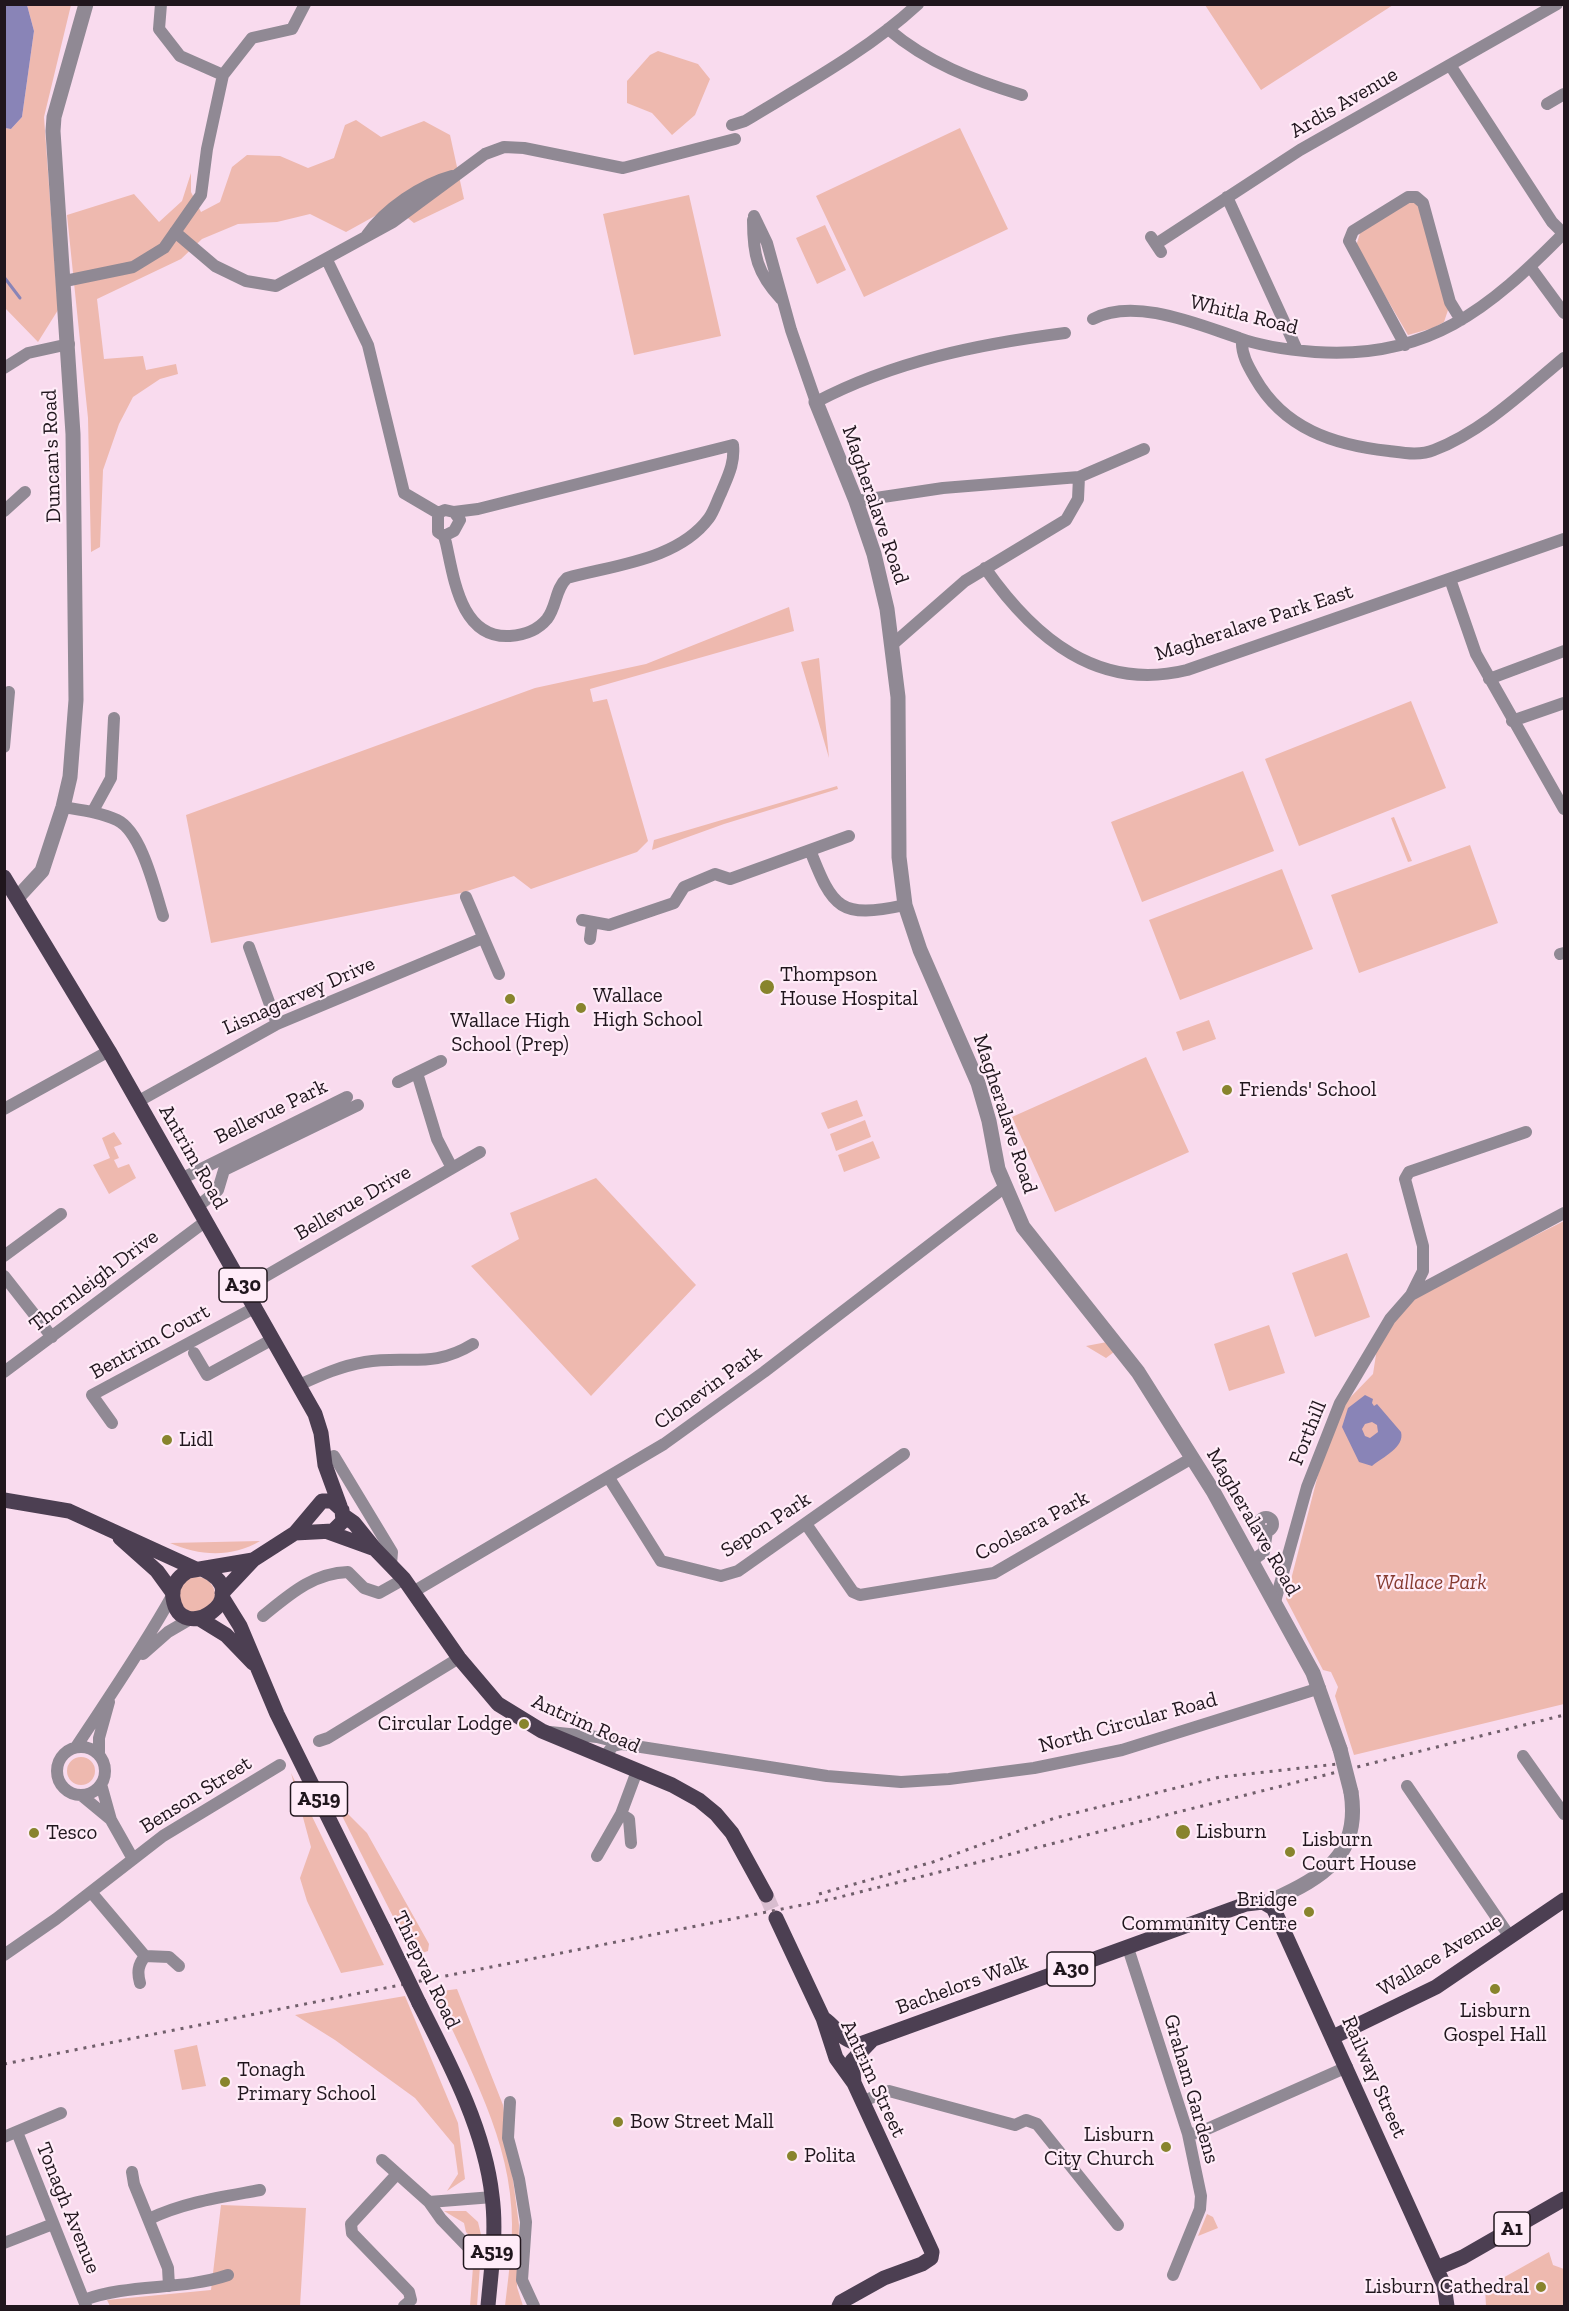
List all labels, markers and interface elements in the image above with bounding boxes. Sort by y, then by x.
street label: Ardis Avenue [1286,62,1402,144]
street label: Whitla Road [1187,289,1301,341]
street label: Duncan's Road [37,389,67,523]
street label: Magheralave Road [836,422,914,588]
street label: Magheralave Park East [1152,579,1356,667]
street label: Lisnagarvey Drive [219,951,379,1041]
place label: Thompson House Hospital [780,962,918,1012]
marker: Thompson House Hospital [758,978,776,996]
place label: Wallace High School [593,983,703,1033]
marker: Wallace High School (Prep) [503,992,517,1006]
marker: Wallace High School [574,1001,588,1015]
place label: Wallace High School (Prep) [450,1008,570,1058]
street label: Magheralave Road [967,1031,1043,1197]
street label: Bellevue Park [211,1074,331,1150]
place label: Friends' School [1239,1077,1377,1103]
marker: Friends' School [1220,1083,1234,1097]
street label: Antrim Road [153,1100,233,1214]
street label: Bellevue Drive [291,1160,415,1246]
street label: Thornleigh Drive [24,1224,164,1338]
road number: A30 [219,1268,267,1302]
street label: Bentrim Court [86,1299,214,1385]
street label: Clonevin Park [649,1341,767,1435]
street label: Forthill [1284,1397,1332,1469]
place label: Lidl [179,1427,213,1453]
marker: Lidl [160,1433,174,1447]
street label: Magheralave Road [1201,1444,1305,1600]
street label: Coolsara Park [971,1485,1093,1567]
street label: Sepon Park [716,1487,816,1563]
park label: Wallace Park [1375,1570,1487,1596]
street label: North Circular Road [1036,1687,1220,1759]
street label: Antrim Road [528,1689,644,1759]
place label: Circular Lodge [378,1711,512,1737]
marker: Circular Lodge [517,1717,531,1731]
street label: Benson Street [136,1751,256,1839]
road number: A519 [290,1782,348,1816]
place label: Lisburn [1196,1819,1266,1845]
place label: Tesco [46,1820,97,1846]
marker: Lisburn [1174,1823,1192,1841]
marker: Tesco [27,1826,41,1840]
place label: Lisburn Court House [1302,1827,1416,1877]
marker: Lisburn Court House [1283,1845,1297,1859]
place label: Bridge Community Centre [1121,1887,1297,1937]
marker: Bridge Community Centre [1302,1905,1316,1919]
street label: Thiepval Road [387,1907,465,2033]
street label: Wallace Avenue [1373,1908,1507,2002]
street label: Bachelors Walk [893,1949,1031,2021]
road number: A30 [1047,1952,1095,1986]
marker: Lisburn Gospel Hall [1488,1982,1502,1996]
place label: Lisburn Gospel Hall [1443,1998,1547,2048]
street label: Graham Gardens [1158,2011,1224,2167]
street label: Railway Street [1336,2012,1412,2142]
street label: Antrim Street [835,2016,911,2142]
place label: Tonagh Primary School [237,2057,376,2107]
marker: Tonagh Primary School [218,2075,232,2089]
place label: Bow Street Mall [630,2109,774,2135]
marker: Bow Street Mall [611,2115,625,2129]
place label: Lisburn City Church [1044,2122,1154,2172]
street label: Tonagh Avenue [30,2139,106,2277]
marker: Lisburn City Church [1159,2140,1173,2154]
place label: Polita [804,2143,856,2169]
marker: Polita [785,2149,799,2163]
road number: A1 [1494,2212,1530,2246]
road number: A519 [464,2235,520,2269]
place label: Lisburn Cathedral [1365,2274,1529,2300]
marker: Lisburn Cathedral [1534,2280,1548,2294]

